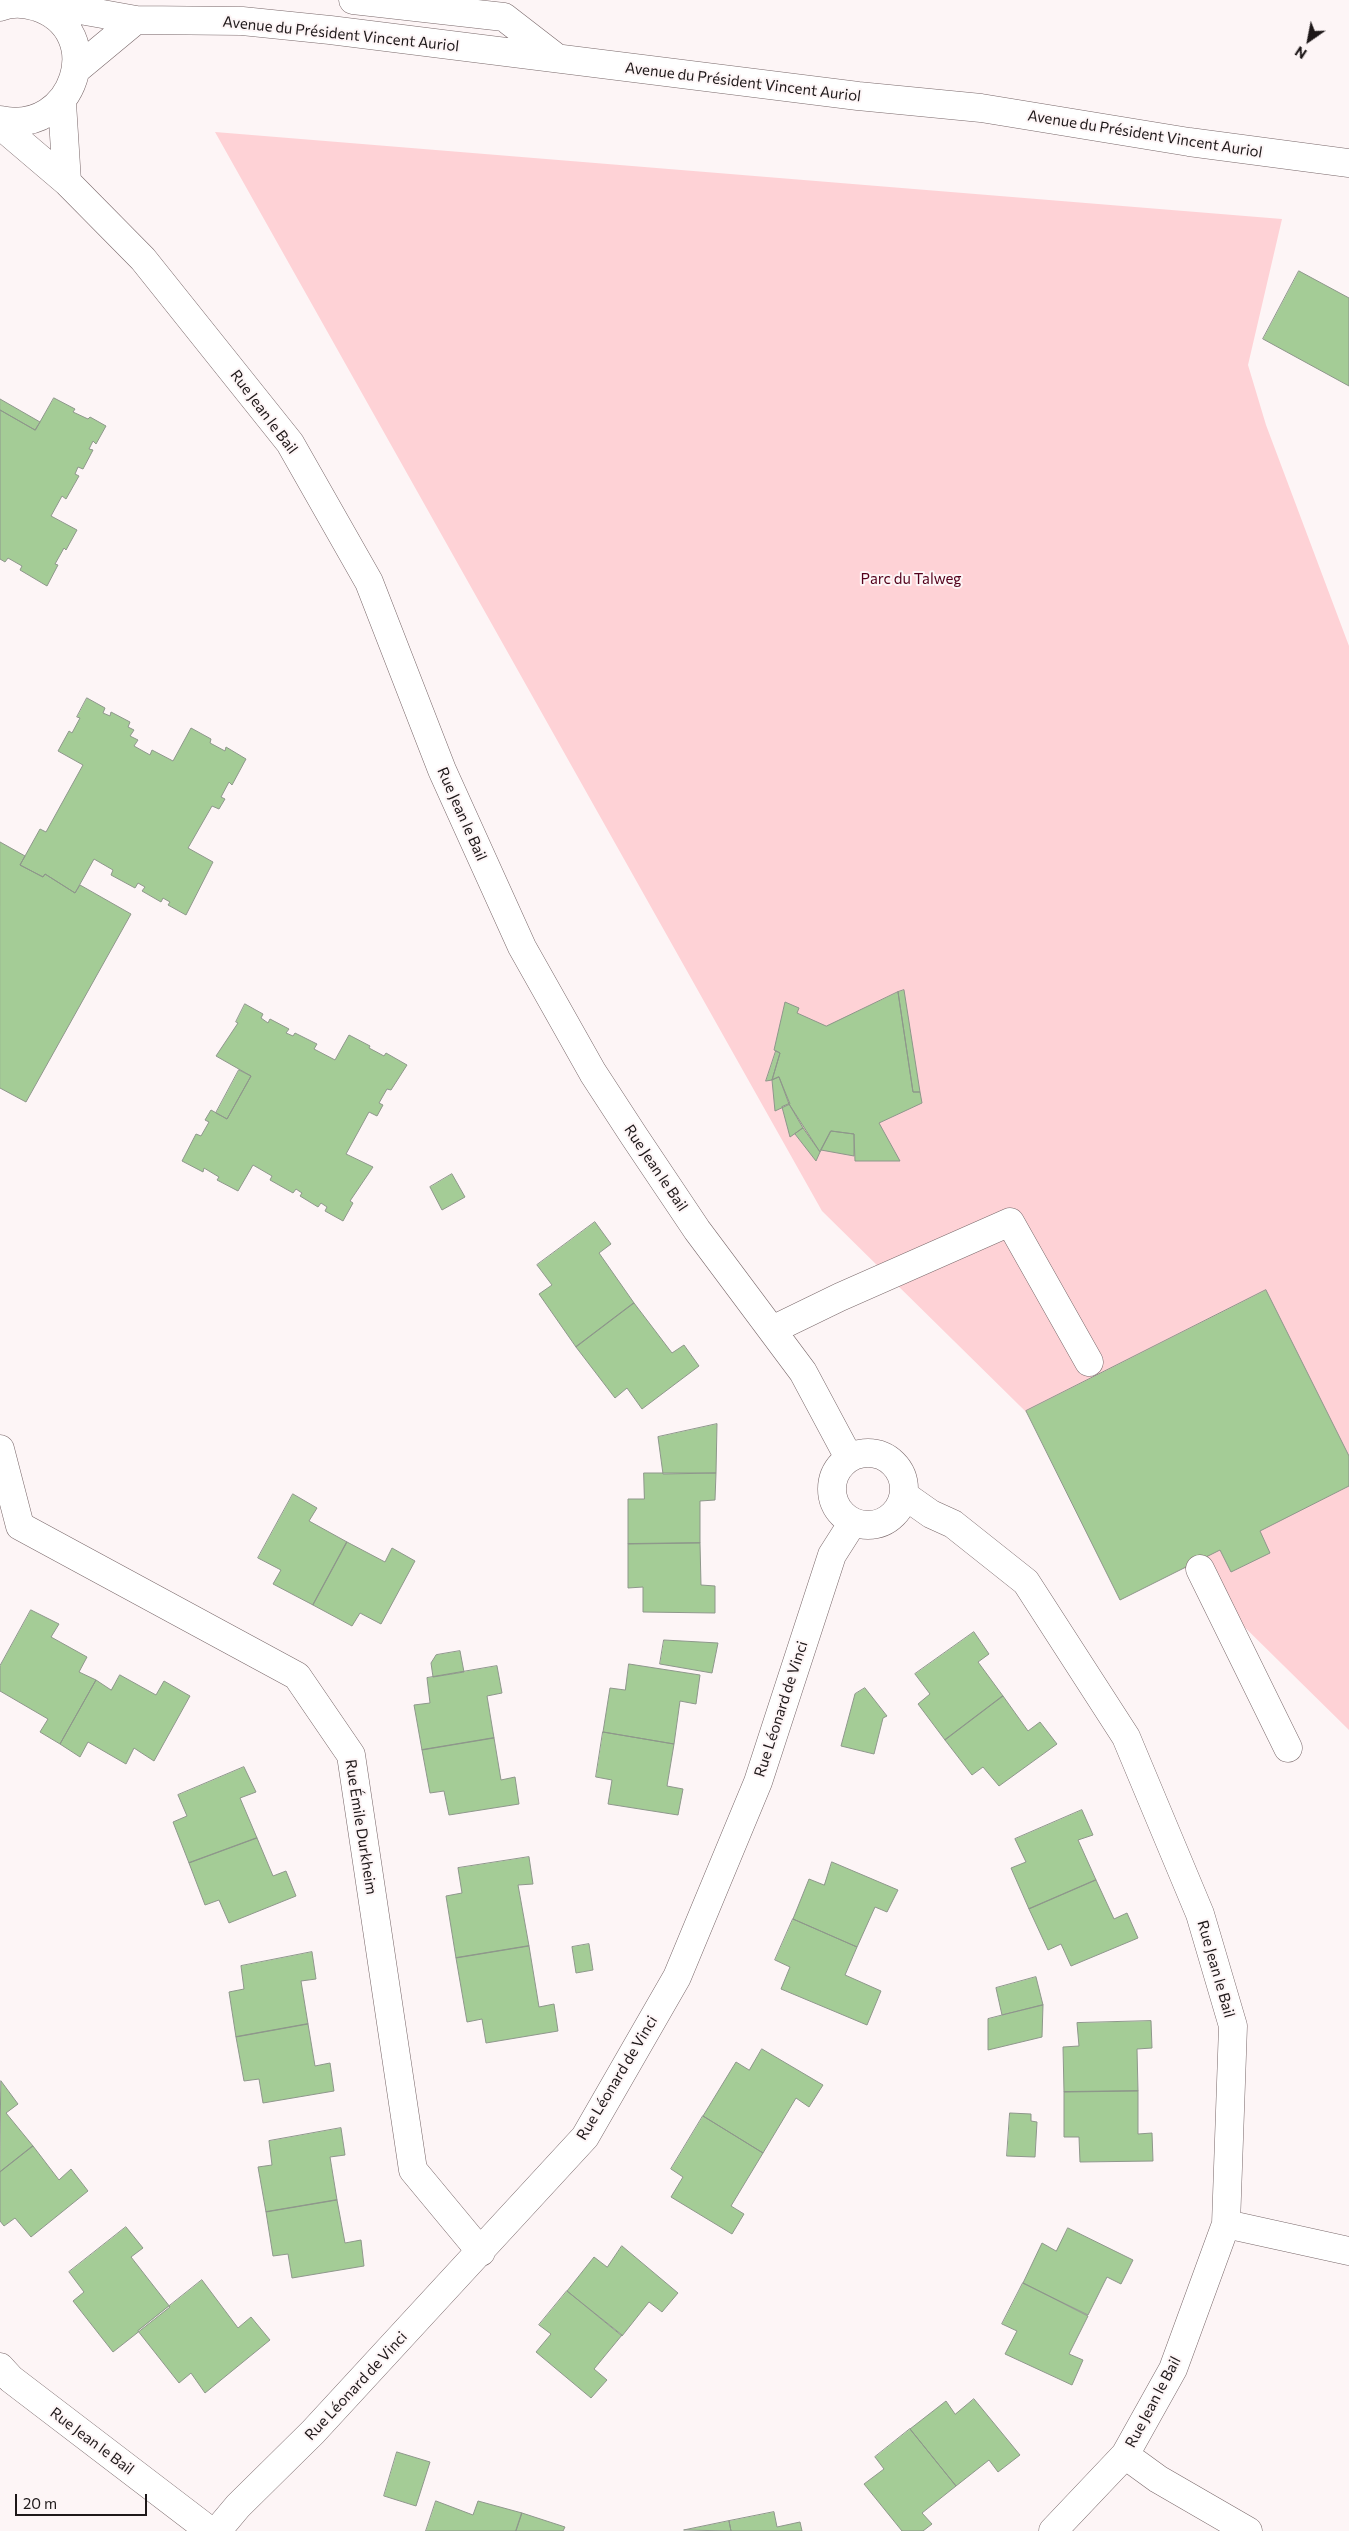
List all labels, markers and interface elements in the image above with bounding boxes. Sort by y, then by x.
street label: Avenue du Président Vincent Auriol [222,13,460,55]
north arrow [1284,15,1334,65]
text: N [1292,43,1310,63]
street label: Avenue du Président Vincent Auriol [624,59,862,105]
street label: Avenue du Président Vincent Auriol [1026,107,1264,161]
street label: Rue Jean le Bail [227,366,301,458]
park label: Parc du Talweg [861,570,961,588]
street label: Rue Jean le Bail [433,764,491,864]
street label: Rue Jean le Bail [620,1121,692,1215]
street label: Rue Léonard de Vinci [751,1639,811,1779]
street label: Rue Émile Durkheim [341,1758,381,1896]
street label: Rue Jean le Bail [1193,1918,1239,2020]
street label: Rue Léonard de Vinci [573,2013,661,2143]
street label: Rue Léonard de Vinci [301,2328,411,2444]
street label: Rue Jean le Bail [1121,2353,1185,2451]
street label: Rue Jean le Bail [46,2404,138,2478]
scale bar [18,2484,150,2516]
text: 20 m [23,2494,57,2512]

